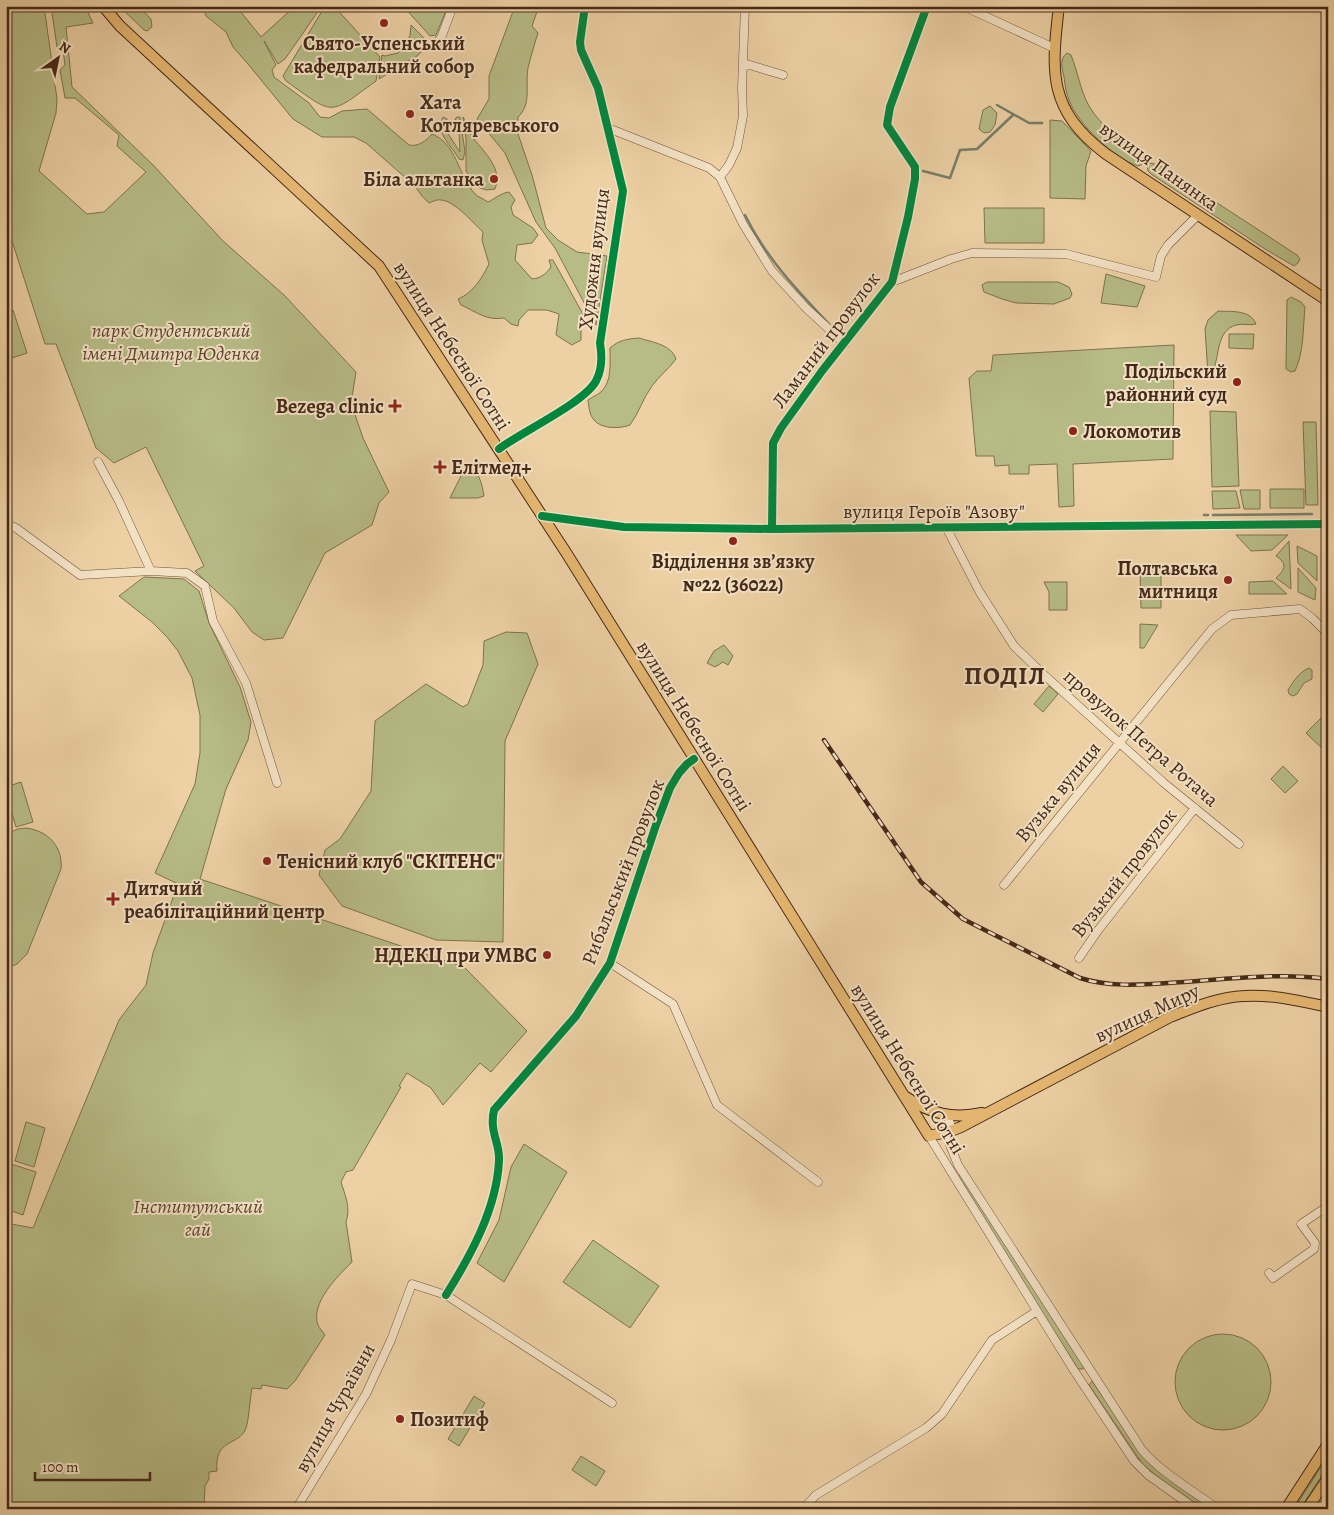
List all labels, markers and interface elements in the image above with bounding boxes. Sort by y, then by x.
marker: Свято-Успенський кафедральний собор [378,17,390,29]
place label: Свято-Успенський кафедральний собор [294,30,475,80]
north arrow [32,32,82,82]
text: N [55,37,74,58]
place label: Хата Котляревського [420,89,559,139]
marker: Хата Котляревського [404,108,416,120]
street label: вулиця Панянка [1094,115,1225,218]
place label: Біла альтанка [363,166,484,193]
marker: Біла альтанка [488,173,500,185]
street label: Художня вулиця [572,187,616,331]
street label: вулиця Небесної Сотні [387,256,517,436]
street label: Ламаний провулок [766,266,886,414]
park label: парк Студентський імені Дмитра Юденка [82,317,260,367]
place label: Подільский районний суд [1105,358,1227,408]
marker: Подільский районний суд [1231,376,1243,388]
place label: Bezega clinic [276,393,384,420]
marker: Bezega clinic [388,399,402,413]
place label: Локомотив [1083,418,1181,445]
marker: Локомотив [1067,425,1079,437]
place label: Елітмед+ [451,454,531,481]
marker: Елітмед+ [433,460,447,474]
street label: вулиця Героїв "Азову" [843,498,1025,525]
marker: Відділення зв’язку №22 (36022) [727,535,739,547]
place label: Відділення зв’язку №22 (36022) [651,548,815,598]
place label: Полтавська митниця [1117,555,1218,605]
marker: Полтавська митниця [1222,574,1234,586]
street label: вулиця Небесної Сотні [630,635,758,817]
district label: ПОДІЛ [964,659,1046,693]
street label: провулок Петра Ротача [1058,663,1225,814]
street label: Вузька вулиця [1009,736,1107,848]
street label: Рибальський провулок [575,775,671,969]
street label: Вузький провулок [1065,803,1183,943]
place label: Тенісний клуб "СКІТЕНС" [277,848,502,875]
marker: Тенісний клуб "СКІТЕНС" [261,855,273,867]
place label: Дитячий реабілітаційний центр [124,875,325,925]
marker: Дитячий реабілітаційний центр [106,892,120,906]
place label: НДЕКЦ при УМВС [374,942,537,969]
marker: НДЕКЦ при УМВС [541,949,553,961]
street label: вулиця Миру [1090,977,1205,1049]
street label: вулиця Небесної Сотні [844,978,972,1160]
park label: Інститутський гай [133,1193,263,1243]
street label: вулиця Чураївни [288,1339,382,1477]
place label: Позитиф [410,1406,489,1433]
marker: Позитиф [394,1413,406,1425]
scale bar [35,1450,150,1482]
text: 100 m [42,1457,79,1477]

